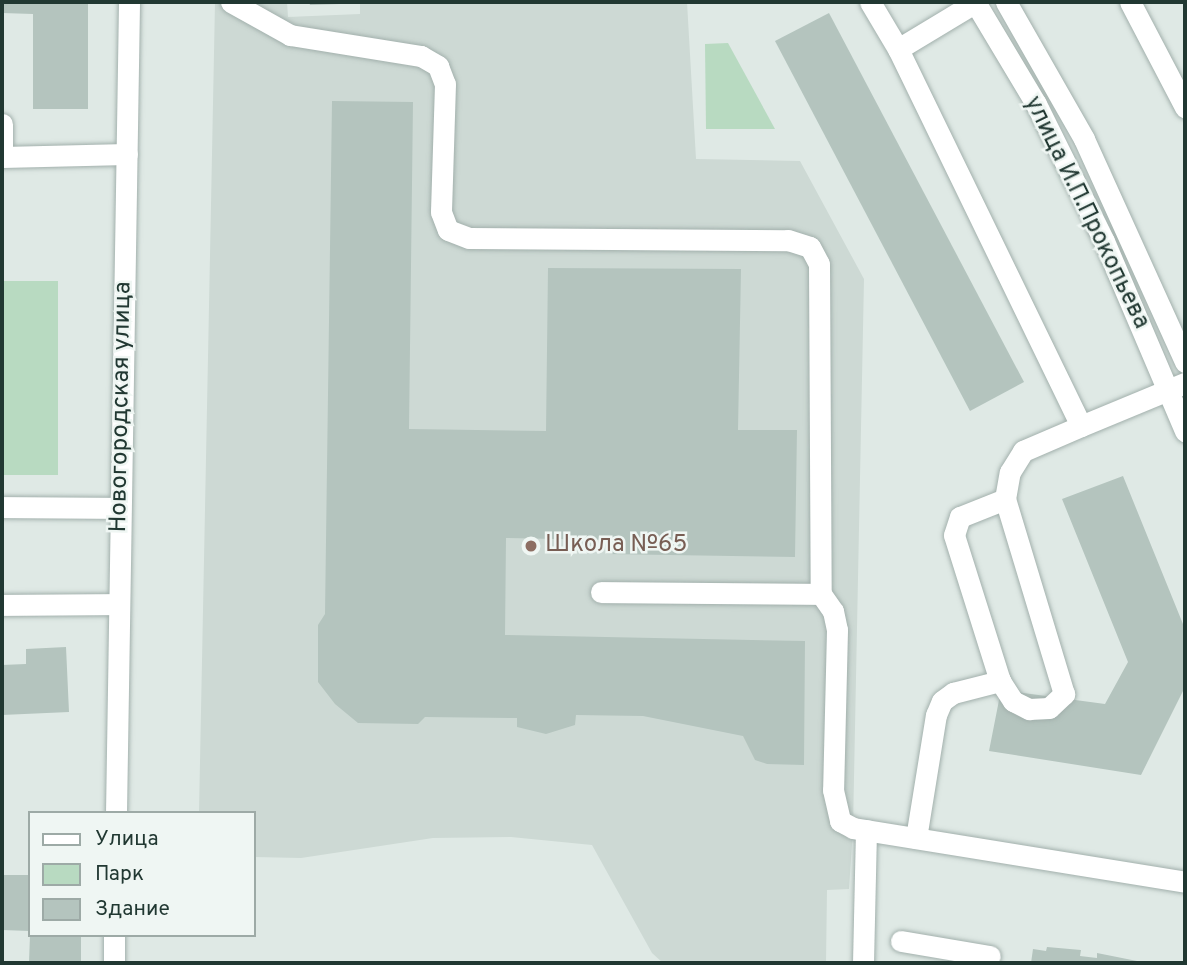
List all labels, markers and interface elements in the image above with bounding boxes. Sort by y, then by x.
street label: улица И.П.Прокопьева [1017,92,1155,334]
street label: Новогородская улица [105,281,139,533]
place label: Школа №65 [545,532,687,560]
marker: Школа №65 [523,538,539,554]
legend [28,811,256,937]
text: Улица [95,826,159,853]
text: Парк [95,861,144,888]
text: Здание [95,896,170,923]

